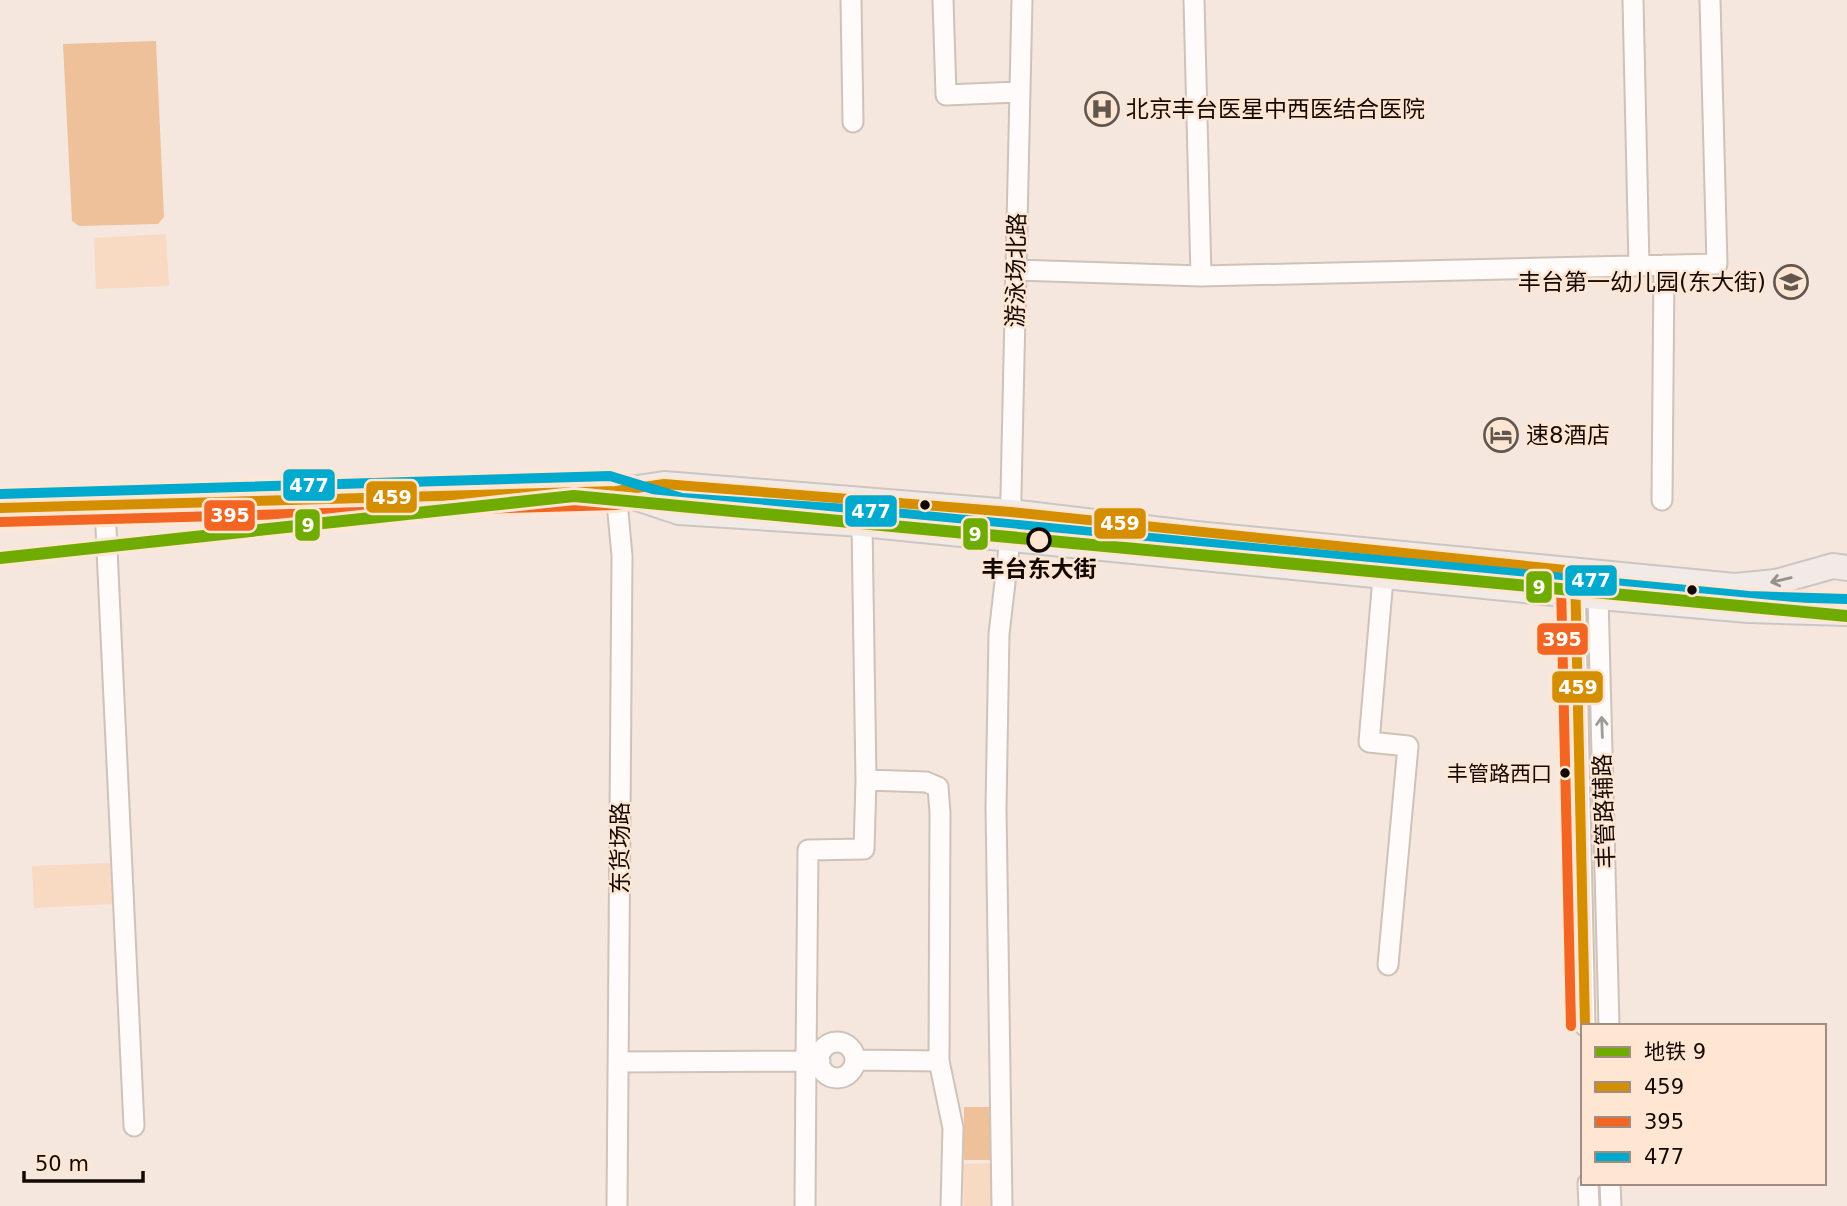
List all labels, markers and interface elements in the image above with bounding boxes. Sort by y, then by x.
hospital icon: 北京丰台医星中西医结合医院 [1083,90,1121,128]
place label: 北京丰台医星中西医结合医院 [1126,96,1425,122]
street label: 游泳场北路 [1002,212,1030,328]
school or university icon: 丰台第一幼儿园(东大街) [1772,263,1810,301]
place label: 丰台第一幼儿园(东大街) [1518,269,1766,295]
hotel icon: 速8酒店 [1482,416,1520,454]
place label: 速8酒店 [1526,422,1610,448]
line badge: 477 [282,468,336,502]
text: 477 [289,474,329,496]
line badge: 459 [365,480,418,514]
text: 459 [372,486,412,508]
line badge: 477 [844,494,898,528]
unlabelled marker [918,498,932,512]
line badge: 395 [203,499,256,532]
text: 477 [851,500,891,522]
text: 395 [210,504,250,526]
line badge: 459 [1093,507,1147,540]
line badge: 9 [294,508,321,542]
text: 459 [1100,512,1140,534]
text: 9 [301,514,315,536]
line badge: 9 [962,517,989,551]
text: 9 [968,523,982,545]
marker: 丰台东大街 [1027,528,1051,552]
place label: 丰台东大街 [982,556,1097,582]
line badge: 477 [1564,564,1618,597]
text: 477 [1571,569,1611,591]
line badge: 9 [1525,570,1553,604]
one-way arrow [1770,574,1793,587]
text: 9 [1532,576,1546,598]
unlabelled marker [1685,583,1699,597]
line badge: 395 [1536,622,1589,656]
text: 395 [1542,628,1582,650]
line badge: 459 [1551,670,1604,704]
text: 459 [1558,676,1598,698]
one-way arrow [1595,716,1608,739]
street label: 丰管路辅路 [1589,753,1619,869]
place label: 丰管路西口 [1447,762,1552,786]
marker: 丰管路西口 [1558,766,1572,780]
street label: 东货场路 [607,802,633,894]
legend [1581,1024,1826,1185]
text: 地铁 9 [1644,1040,1706,1064]
text: 459 [1644,1075,1684,1099]
text: 395 [1644,1110,1684,1134]
scale bar [24,1140,144,1184]
text: 477 [1644,1145,1684,1169]
text: 50 m [35,1152,89,1176]

